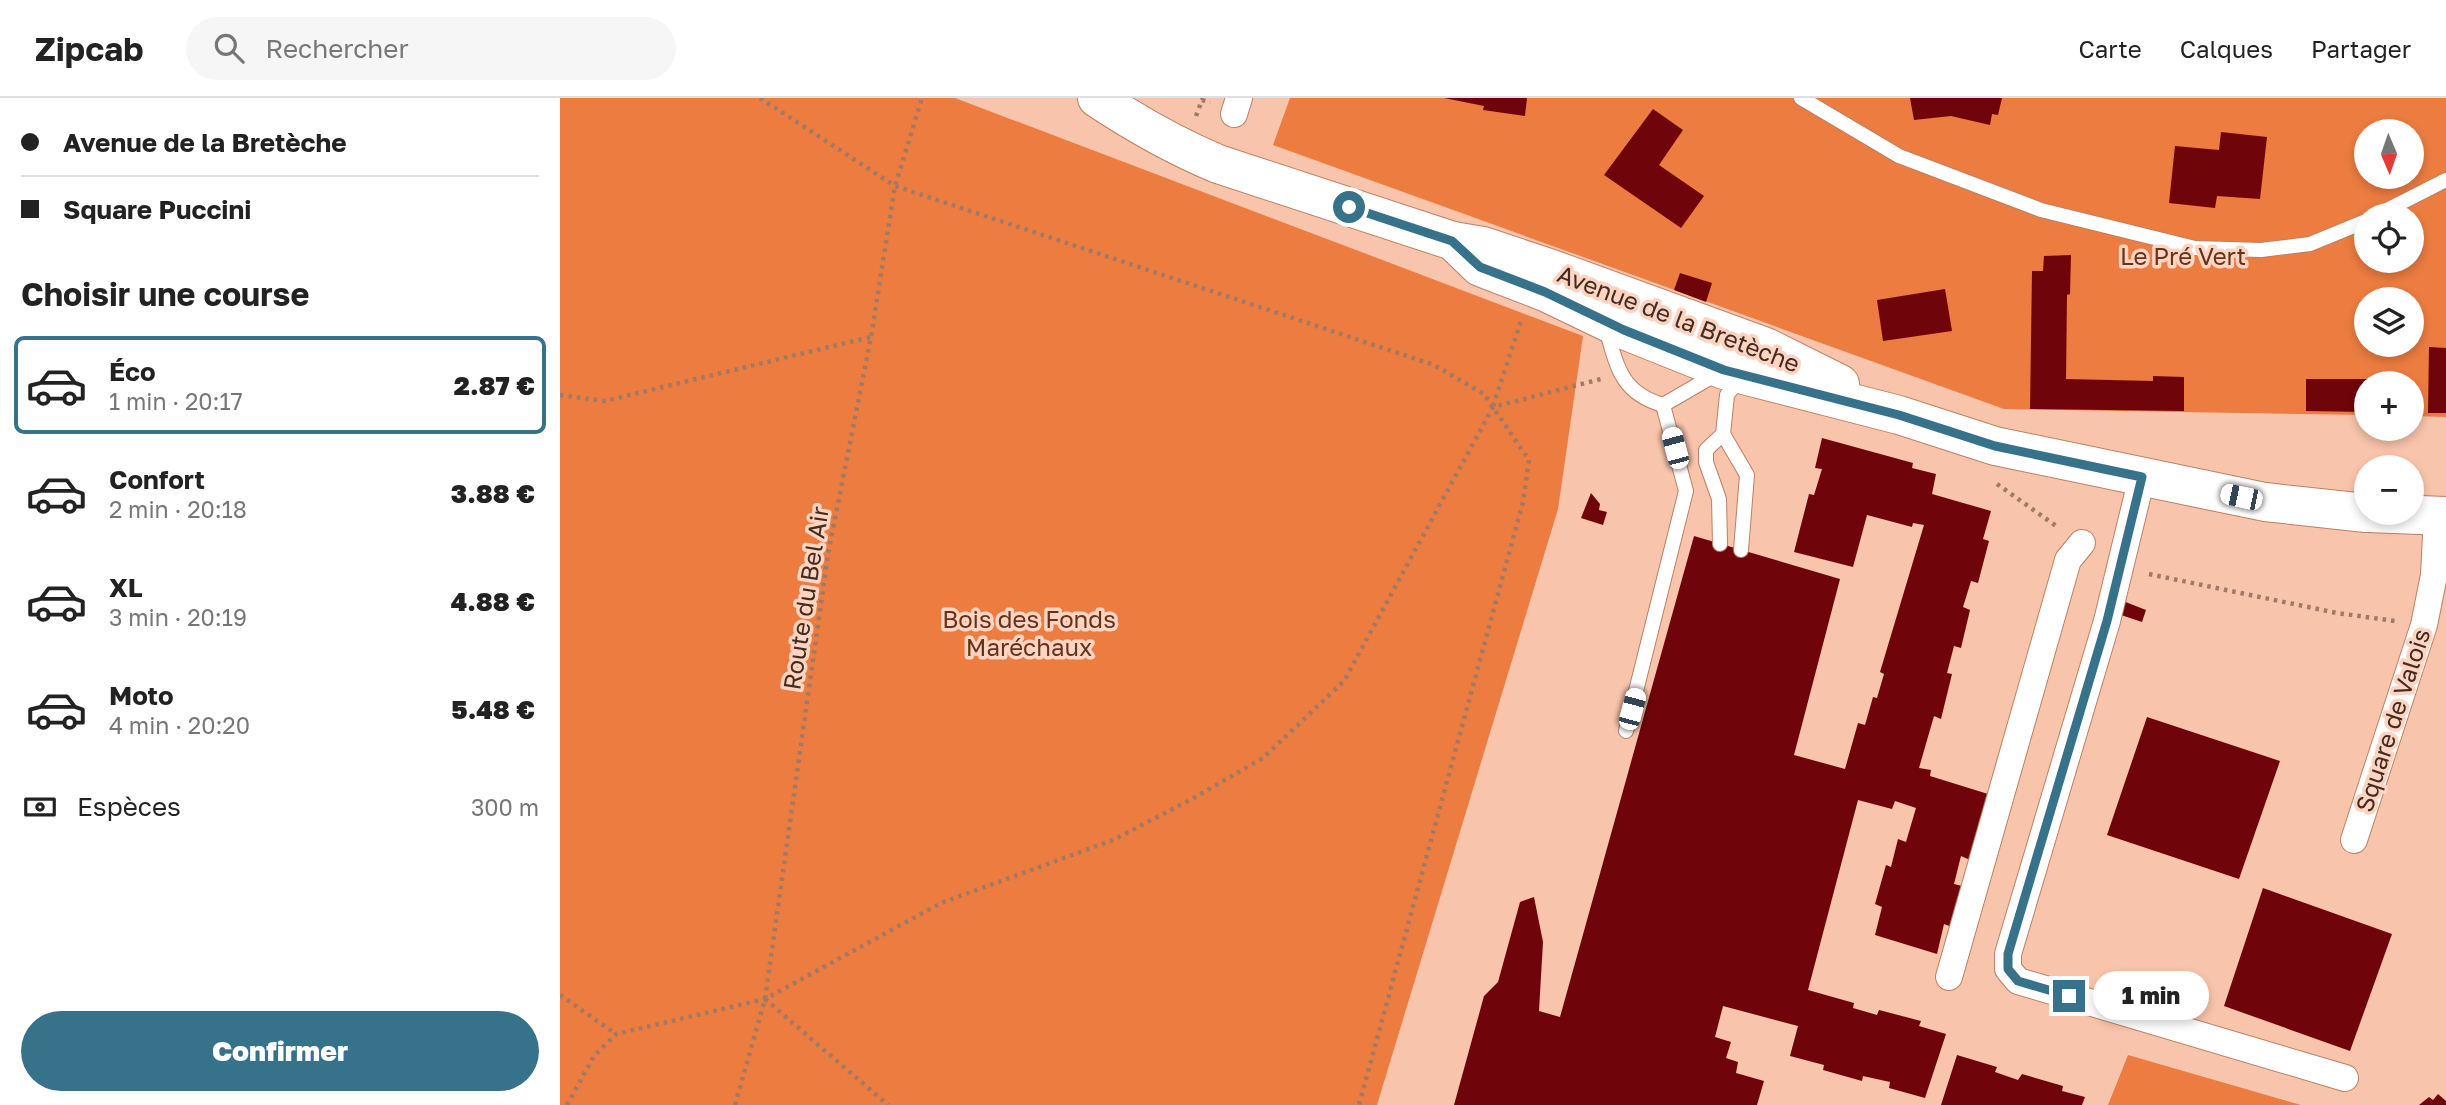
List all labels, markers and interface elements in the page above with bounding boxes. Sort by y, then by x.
search box [186,17,676,80]
text: Zipcab [35,29,144,68]
icon: search [210,29,248,67]
text: Rechercher [266,33,409,64]
text: Carte [2078,34,2142,63]
text: Calques [2180,34,2273,63]
text: Partager [2311,34,2411,63]
north arrow [2354,119,2424,189]
map controls [2354,119,2424,525]
text: Avenue de la Bretèche [63,127,347,158]
route start [1333,191,1365,223]
text: Square Puccini [63,194,251,225]
button: locate [2354,203,2424,273]
park label: Le Pré Vert [2120,241,2246,270]
street label: Avenue de la Bretèche [1554,258,1804,378]
text: Choisir une course [21,275,309,313]
button: layers [2354,287,2424,357]
icon: car [25,354,88,417]
text: Éco [109,356,156,387]
text: 2.87 € [454,370,535,401]
button: + [2354,371,2424,441]
text: 1 min · 20:17 [109,387,243,415]
car [1660,425,1691,471]
button: − [2354,455,2424,525]
icon: car [25,462,88,525]
text: Confort [109,464,205,495]
text: 3.88 € [451,478,535,509]
car [2219,482,2264,512]
text: 2 min · 20:18 [109,495,247,523]
street label: Route du Bel Air [776,504,834,692]
icon: car [25,570,88,633]
text: XL [109,572,143,603]
text: 4.88 € [451,586,535,617]
text: 3 min · 20:19 [109,603,247,631]
park label: Bois des Fonds Maréchaux [942,604,1116,661]
street label: Square de Valois [2349,625,2435,815]
icon: car [25,678,88,741]
text: Moto [109,680,174,711]
car [1617,686,1648,732]
text: 5.48 € [451,694,535,725]
text: 4 min · 20:20 [109,711,250,739]
icon: cash [21,788,59,826]
text: Espèces [77,791,181,822]
text: 300 m [471,793,539,821]
callout: 1 min [2094,972,2209,1020]
route end [2053,980,2085,1012]
text: 1 min [2122,981,2180,1009]
button: Confirmer [21,1011,539,1091]

